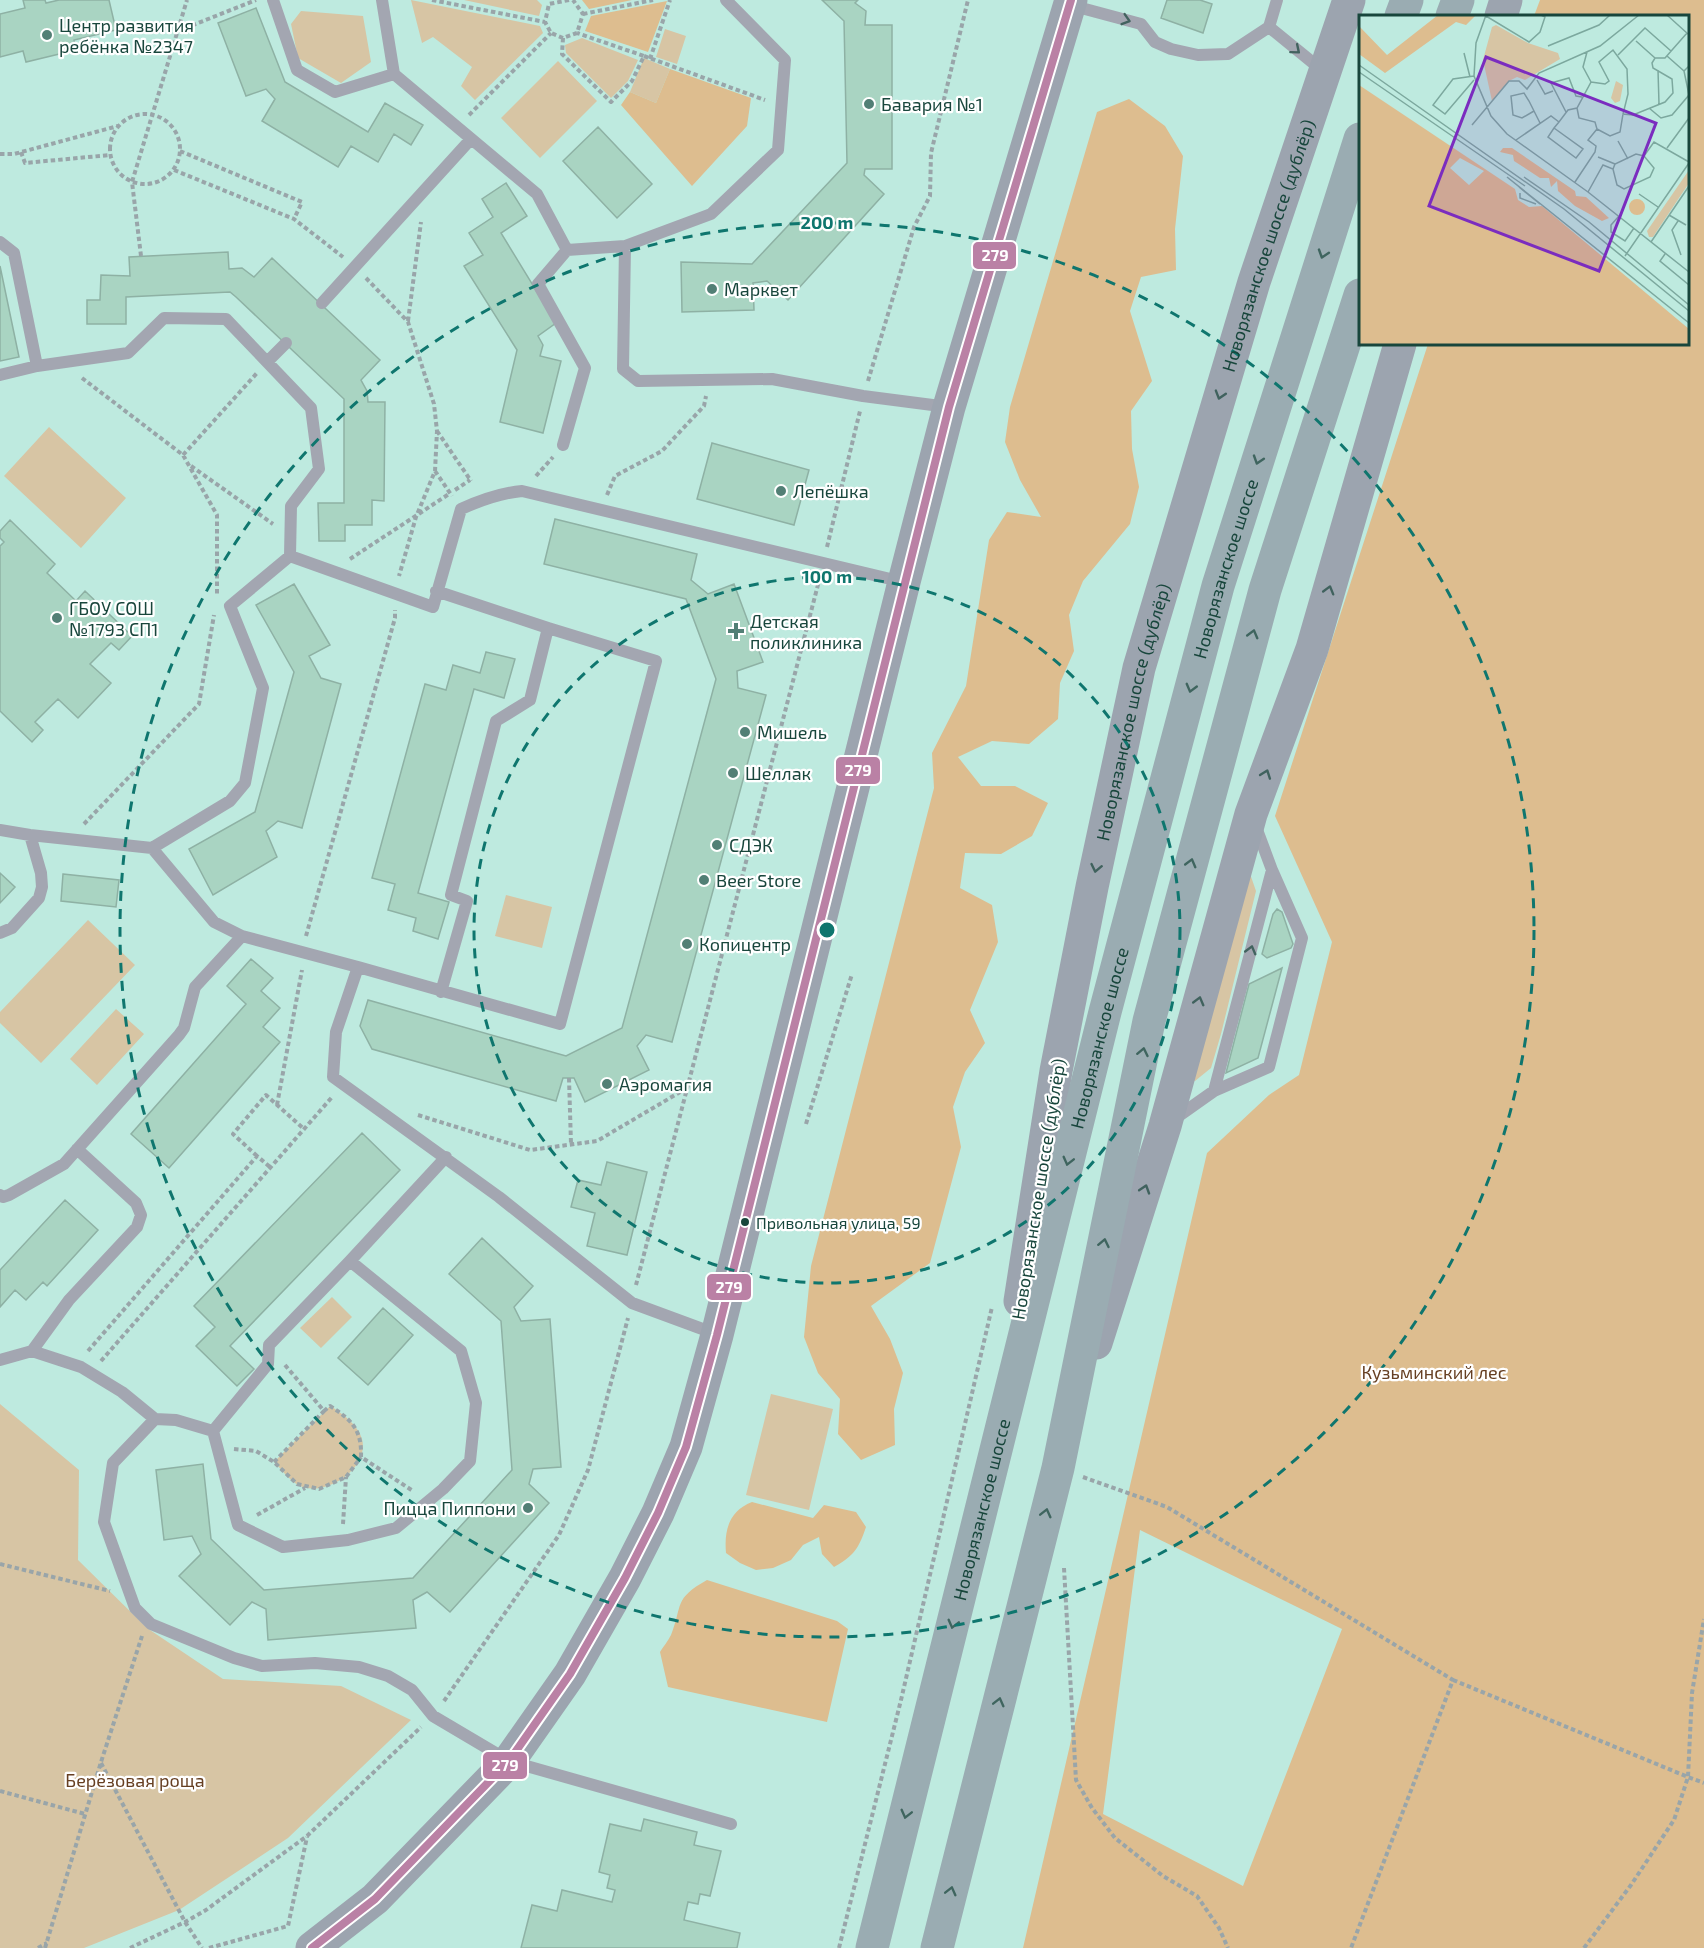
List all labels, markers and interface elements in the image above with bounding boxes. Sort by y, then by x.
one-way arrow [1120,12,1131,25]
place label: Центр развития ребёнка №2347 [59,14,194,57]
inset map [1359,15,1689,345]
marker: Центр развития ребёнка №2347 [40,28,54,42]
one-way arrow [1290,43,1301,54]
place label: Бавария №1 [881,93,983,115]
marker: Бавария №1 [862,97,876,111]
street label: Новорязанское шоссе (дублёр) [1217,116,1319,374]
text: 200 m [801,211,853,233]
line badge: 279 [972,241,1017,270]
text: 279 [981,245,1009,264]
one-way arrow [1318,248,1330,259]
place label: Марквет [724,278,798,300]
marker: Марквет [705,282,719,296]
one-way arrow [1215,389,1227,400]
one-way arrow [1253,454,1265,465]
street label: Новорязанское шоссе [1188,476,1262,661]
place label: Лепёшка [793,480,869,502]
marker: Лепёшка [774,484,788,498]
text: 100 m [802,565,852,587]
street label: Новорязанское шоссе (дублёр) [1091,581,1175,843]
one-way arrow [1322,585,1334,596]
place label: ГБОУ СОШ №1793 СП1 [69,597,158,640]
place label: Детская поликлиника [750,610,862,653]
marker: ГБОУ СОШ №1793 СП1 [50,611,64,625]
marker: Детская поликлиника [727,622,745,640]
one-way arrow [1246,629,1258,640]
one-way arrow [1186,682,1198,693]
place label: Мишель [757,721,827,743]
marker: Мишель [738,725,752,739]
line badge: 279 [835,756,881,785]
text: 279 [844,760,872,779]
place label: Шеллак [745,762,812,784]
marker: Шеллак [726,766,740,780]
one-way arrow [1258,769,1271,780]
place label: СДЭК [729,834,773,856]
marker: СДЭК [710,838,724,852]
one-way arrow [1184,858,1197,868]
one-way arrow [1091,862,1104,872]
place label: Beer Store [716,869,801,891]
marker: Beer Store [697,873,711,887]
centre of rings [817,920,837,940]
place label: Копицентр [699,933,791,955]
marker: Копицентр [680,937,694,951]
street label: Новорязанское шоссе [1065,945,1133,1131]
one-way arrow [1244,946,1256,956]
one-way arrow [1192,996,1205,1006]
one-way arrow [1136,1047,1149,1057]
street label: Новорязанское шоссе (дублёр) [1006,1057,1070,1321]
place label: Аэромагия [619,1073,712,1095]
marker: Аэромагия [600,1077,614,1091]
one-way arrow [1062,1156,1075,1166]
one-way arrow [1138,1184,1150,1195]
place label: Привольная улица, 59 [756,1213,921,1233]
marker: Привольная улица, 59 [739,1216,751,1228]
one-way arrow [1097,1238,1110,1248]
line badge: 279 [706,1273,752,1301]
text: 279 [715,1277,743,1296]
park label: Кузьминский лес [1361,1361,1507,1383]
street label: Новорязанское шоссе [948,1416,1014,1603]
place label: Пицца Пиппони [383,1497,516,1519]
marker: Пицца Пиппони [521,1501,535,1515]
one-way arrow [1039,1508,1052,1518]
one-way arrow [947,1619,960,1629]
one-way arrow [991,1697,1004,1707]
line badge: 279 [482,1751,528,1780]
text: 279 [491,1755,519,1774]
park label: Берёзовая роща [65,1769,205,1791]
one-way arrow [900,1808,913,1818]
one-way arrow [944,1886,957,1896]

